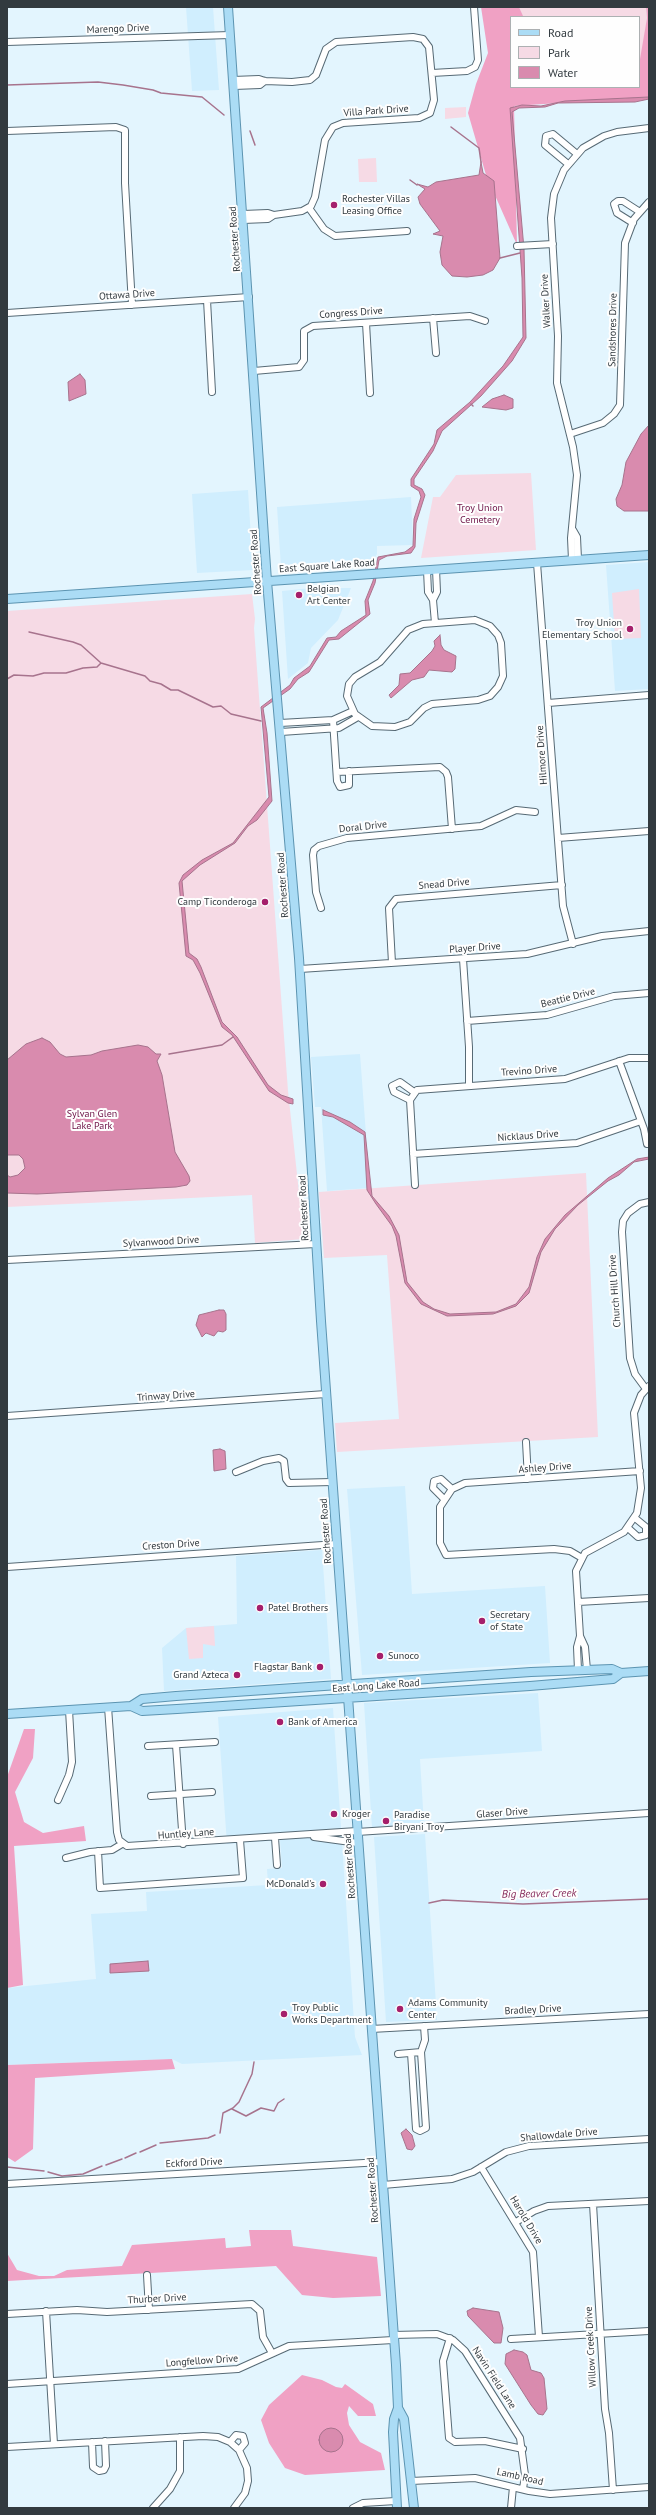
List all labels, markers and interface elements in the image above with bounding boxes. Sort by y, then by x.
legend [510,16,640,88]
street label: Marengo Drive [86,22,150,36]
text: Road [548,25,573,40]
text: Park [548,45,570,60]
text: Water [548,65,578,80]
street label: Villa Park Drive [343,103,409,119]
place label: Rochester Villas Leasing Office [342,193,410,216]
marker: Rochester Villas Leasing Office [329,200,339,210]
street label: Rochester Road [227,206,243,272]
street label: Walker Drive [539,274,553,328]
street label: Ottawa Drive [99,287,155,303]
street label: Sandshores Drive [606,293,620,367]
street label: Congress Drive [319,305,383,321]
park label: Troy Union Cemetery [457,502,503,526]
street label: Rochester Road [248,529,264,595]
street label: East Square Lake Road [279,557,375,575]
place label: Belgian Art Center [307,583,350,606]
marker: Belgian Art Center [294,590,304,600]
place label: Troy Union Elementary School [542,617,622,640]
marker: Troy Union Elementary School [625,624,635,634]
street label: Hilmore Drive [534,725,550,785]
street label: Doral Drive [338,819,388,835]
street label: Rochester Road [275,852,291,918]
street label: Snead Drive [418,876,470,892]
place label: Camp Ticonderoga [177,896,257,908]
marker: Camp Ticonderoga [260,897,270,907]
street label: Player Drive [449,940,501,956]
street label: Beattie Drive [540,985,596,1011]
street label: Trevino Drive [501,1063,557,1079]
park label: Sylvan Glen Lake Park [67,1108,117,1132]
street label: Nicklaus Drive [497,1128,559,1144]
street label: Rochester Road [296,1175,312,1241]
street label: Sylvanwood Drive [122,1234,200,1250]
street label: Church Hill Drive [606,1254,624,1328]
street label: Trinway Drive [137,1388,195,1404]
street label: Ashley Drive [518,1460,572,1476]
street label: Rochester Road [318,1498,334,1564]
street label: Creston Drive [142,1537,200,1553]
place label: Patel Brothers [268,1602,328,1614]
marker: Patel Brothers [255,1603,265,1613]
place label: Secretary of State [490,1609,530,1632]
marker: Secretary of State [477,1616,487,1626]
place label: Sunoco [388,1650,419,1662]
marker: Sunoco [375,1651,385,1661]
place label: Flagstar Bank [254,1661,312,1673]
marker: Flagstar Bank [315,1662,325,1672]
place label: Grand Azteca [173,1669,229,1681]
marker: Grand Azteca [232,1670,242,1680]
street label: East Long Lake Road [332,1677,420,1695]
place label: Bank of America [288,1716,357,1728]
marker: Bank of America [275,1717,285,1727]
street label: Glaser Drive [476,1805,528,1821]
place label: Kroger [342,1808,370,1820]
marker: Kroger [329,1809,339,1819]
place label: Paradise Biryani Troy [394,1809,444,1832]
marker: Paradise Biryani Troy [381,1816,391,1826]
street label: Huntley Lane [157,1826,215,1842]
street label: Rochester Road [342,1833,358,1899]
place label: McDonald's [266,1878,315,1890]
marker: McDonald's [318,1879,328,1889]
water label: Big Beaver Creek [502,1887,576,1901]
place label: Adams Community Center [408,1997,488,2020]
place label: Troy Public Works Department [292,2002,371,2026]
street label: Bradley Drive [504,2003,562,2017]
marker: Adams Community Center [395,2004,405,2014]
marker: Troy Public Works Department [279,2009,289,2019]
street label: Shallowdale Drive [520,2126,598,2144]
street label: Eckford Drive [165,2156,223,2170]
street label: Rochester Road [365,2157,381,2223]
street label: Harold Drive [507,2194,545,2246]
street label: Thurber Drive [127,2291,187,2307]
street label: Willow Creek Drive [583,2306,599,2388]
street label: Navin Field Lane [469,2345,519,2411]
street label: Longfellow Drive [165,2352,239,2370]
street label: Lamb Road [496,2466,544,2488]

